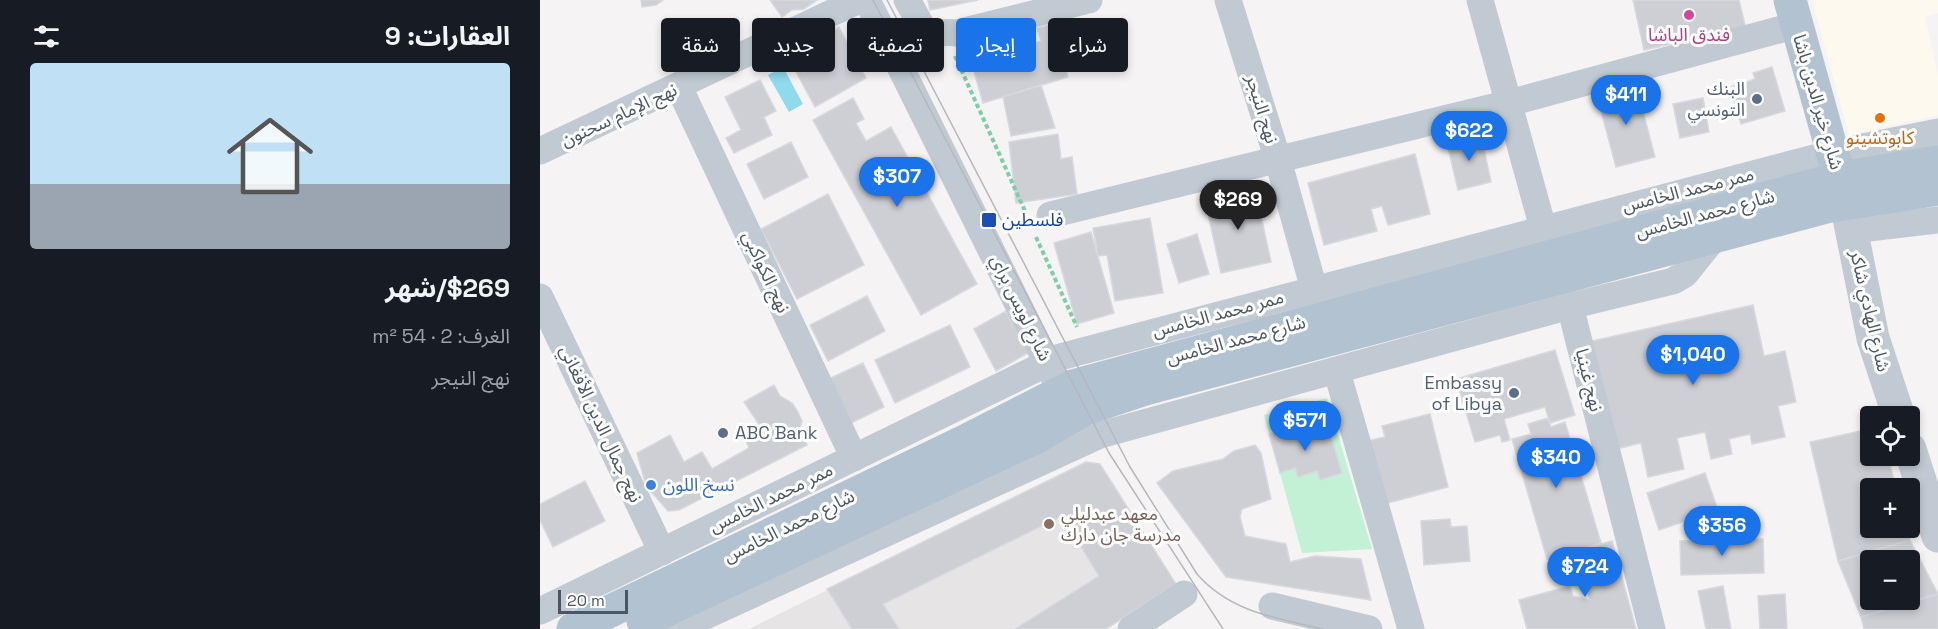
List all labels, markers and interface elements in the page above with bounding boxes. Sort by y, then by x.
marker: فندق الباشا [1682,8,1696,22]
chip: شقة [661,18,740,72]
chip: جديد [752,18,835,72]
chip: تصفية [847,18,944,72]
chip: إيجار [956,18,1036,72]
chip: شراء [1048,18,1128,72]
text: العقارات: 9 [385,19,510,53]
icon: filters [30,20,63,53]
place label: فندق الباشا [1648,23,1730,46]
street label: شارع خير الدين باشا [1785,31,1849,173]
street label: نهج النيجر [1239,71,1284,147]
pin: $411 [1590,75,1662,126]
place label: البنك التونسي [1687,77,1745,123]
street label: نهج الإمام سحنون [557,78,682,154]
text: $411 [1605,81,1647,107]
marker: البنك التونسي [1750,92,1764,106]
icon: home [216,102,324,210]
pin: $622 [1433,111,1505,162]
marker: كابوتشينو [1873,111,1887,125]
text: $622 [1445,117,1493,143]
place label: كابوتشينو [1846,126,1915,149]
pin: $307 [861,157,933,208]
street label: ممر محمد الخامس [1620,162,1756,217]
text: $307 [873,163,921,189]
pin: $269 [1202,180,1274,231]
street label: شارع محمد الخامس [1633,184,1778,246]
text: $269 [1214,186,1262,212]
place label: فلسطين [1002,208,1063,231]
marker: فلسطين [980,211,998,229]
street label: نهج الكواكبي [735,227,795,317]
street label: شارع الهادي شاكر [1842,247,1896,374]
street label: شارع لويس براي [983,251,1057,366]
text: $269/شهر [385,271,510,305]
street label: ممر محمد الخامس [1150,285,1286,342]
street label: شارع محمد الخامس [1164,310,1309,372]
text: الغرف: 2 · 54 m² [372,323,510,349]
pin: $1,040 [1644,335,1742,386]
text: $1,040 [1660,341,1726,367]
street label: نهج جمال الدين الأفغاني [553,342,648,507]
street label: نهج غينيا [1569,346,1608,414]
text: نهج النيجر [431,365,510,391]
place label: Embassy of Libya [1425,371,1502,415]
marker: Embassy of Libya [1507,386,1521,400]
pin: $571 [1269,401,1341,452]
map controls [1860,406,1920,610]
button: locate [1860,406,1920,466]
text: $571 [1283,407,1327,433]
place label: ABC Bank [735,421,818,444]
marker: ABC Bank [716,426,730,440]
pin: $340 [1520,438,1592,489]
text: $340 [1531,444,1581,470]
street label: ممر محمد الخامس [705,458,837,537]
place label: نسخ اللون [663,473,735,498]
marker: نسخ اللون [644,478,658,492]
button: + [1860,478,1920,538]
street label: شارع محمد الخامس [719,484,859,570]
place label: معهد عبدليلي مدرسة جان دارك [1061,502,1181,546]
pin: $356 [1686,506,1758,557]
text: $356 [1698,512,1746,538]
marker: معهد عبدليلي مدرسة جان دارك [1042,517,1056,531]
pin: $724 [1549,547,1621,598]
button: − [1860,550,1920,610]
text: $724 [1561,553,1609,579]
scale bar [558,587,628,614]
text: 20 m [567,590,605,611]

